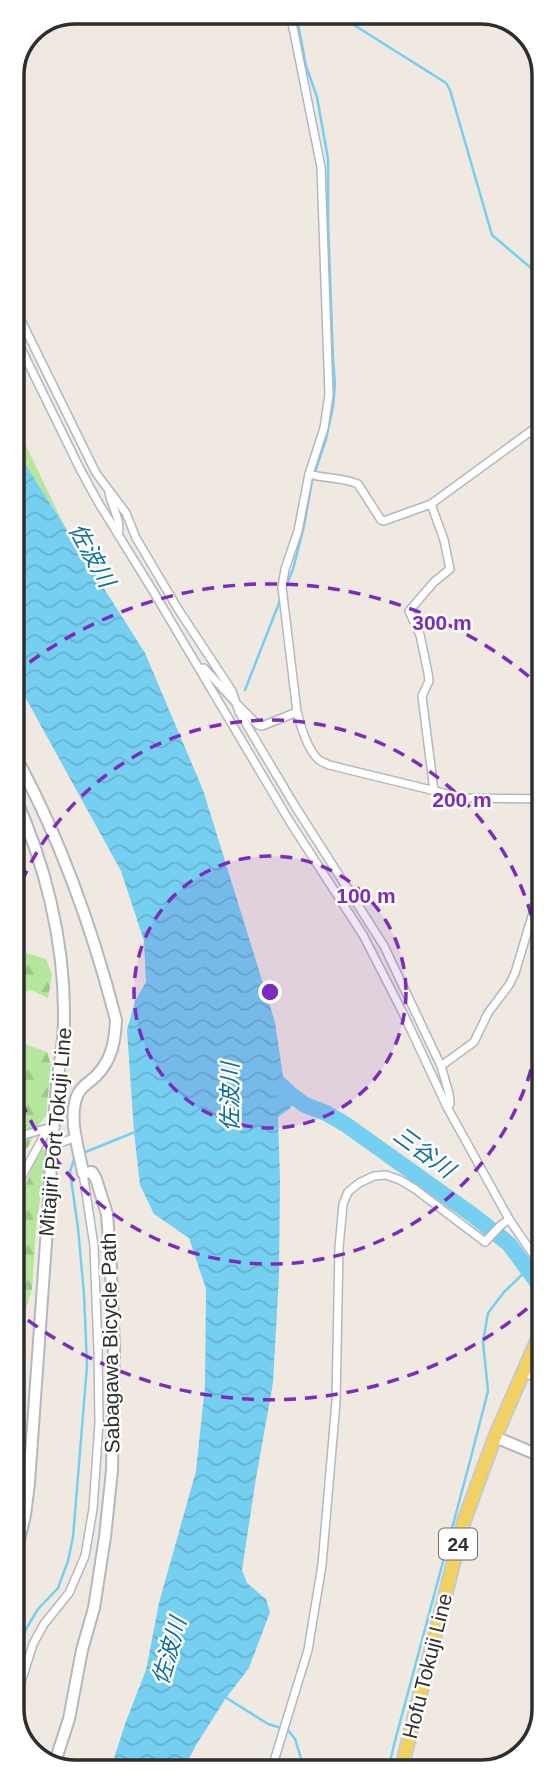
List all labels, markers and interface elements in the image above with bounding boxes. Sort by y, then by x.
water label: 佐波川 [64,519,122,594]
text: 300 m [412,611,472,634]
text: 200 m [432,788,492,811]
text: 100 m [336,884,396,907]
centre of rings [258,980,282,1004]
street label: Mitajiri Port Tokuji Line [34,1027,76,1237]
water label: 佐波川 [217,1060,243,1132]
water label: 三谷川 [388,1121,462,1185]
street label: Sabagawa Bicycle Path [97,1232,123,1454]
road number: 24 [439,1528,477,1560]
street label: Hofu Tokuji Line [398,1591,456,1741]
water label: 佐波川 [147,1611,192,1688]

